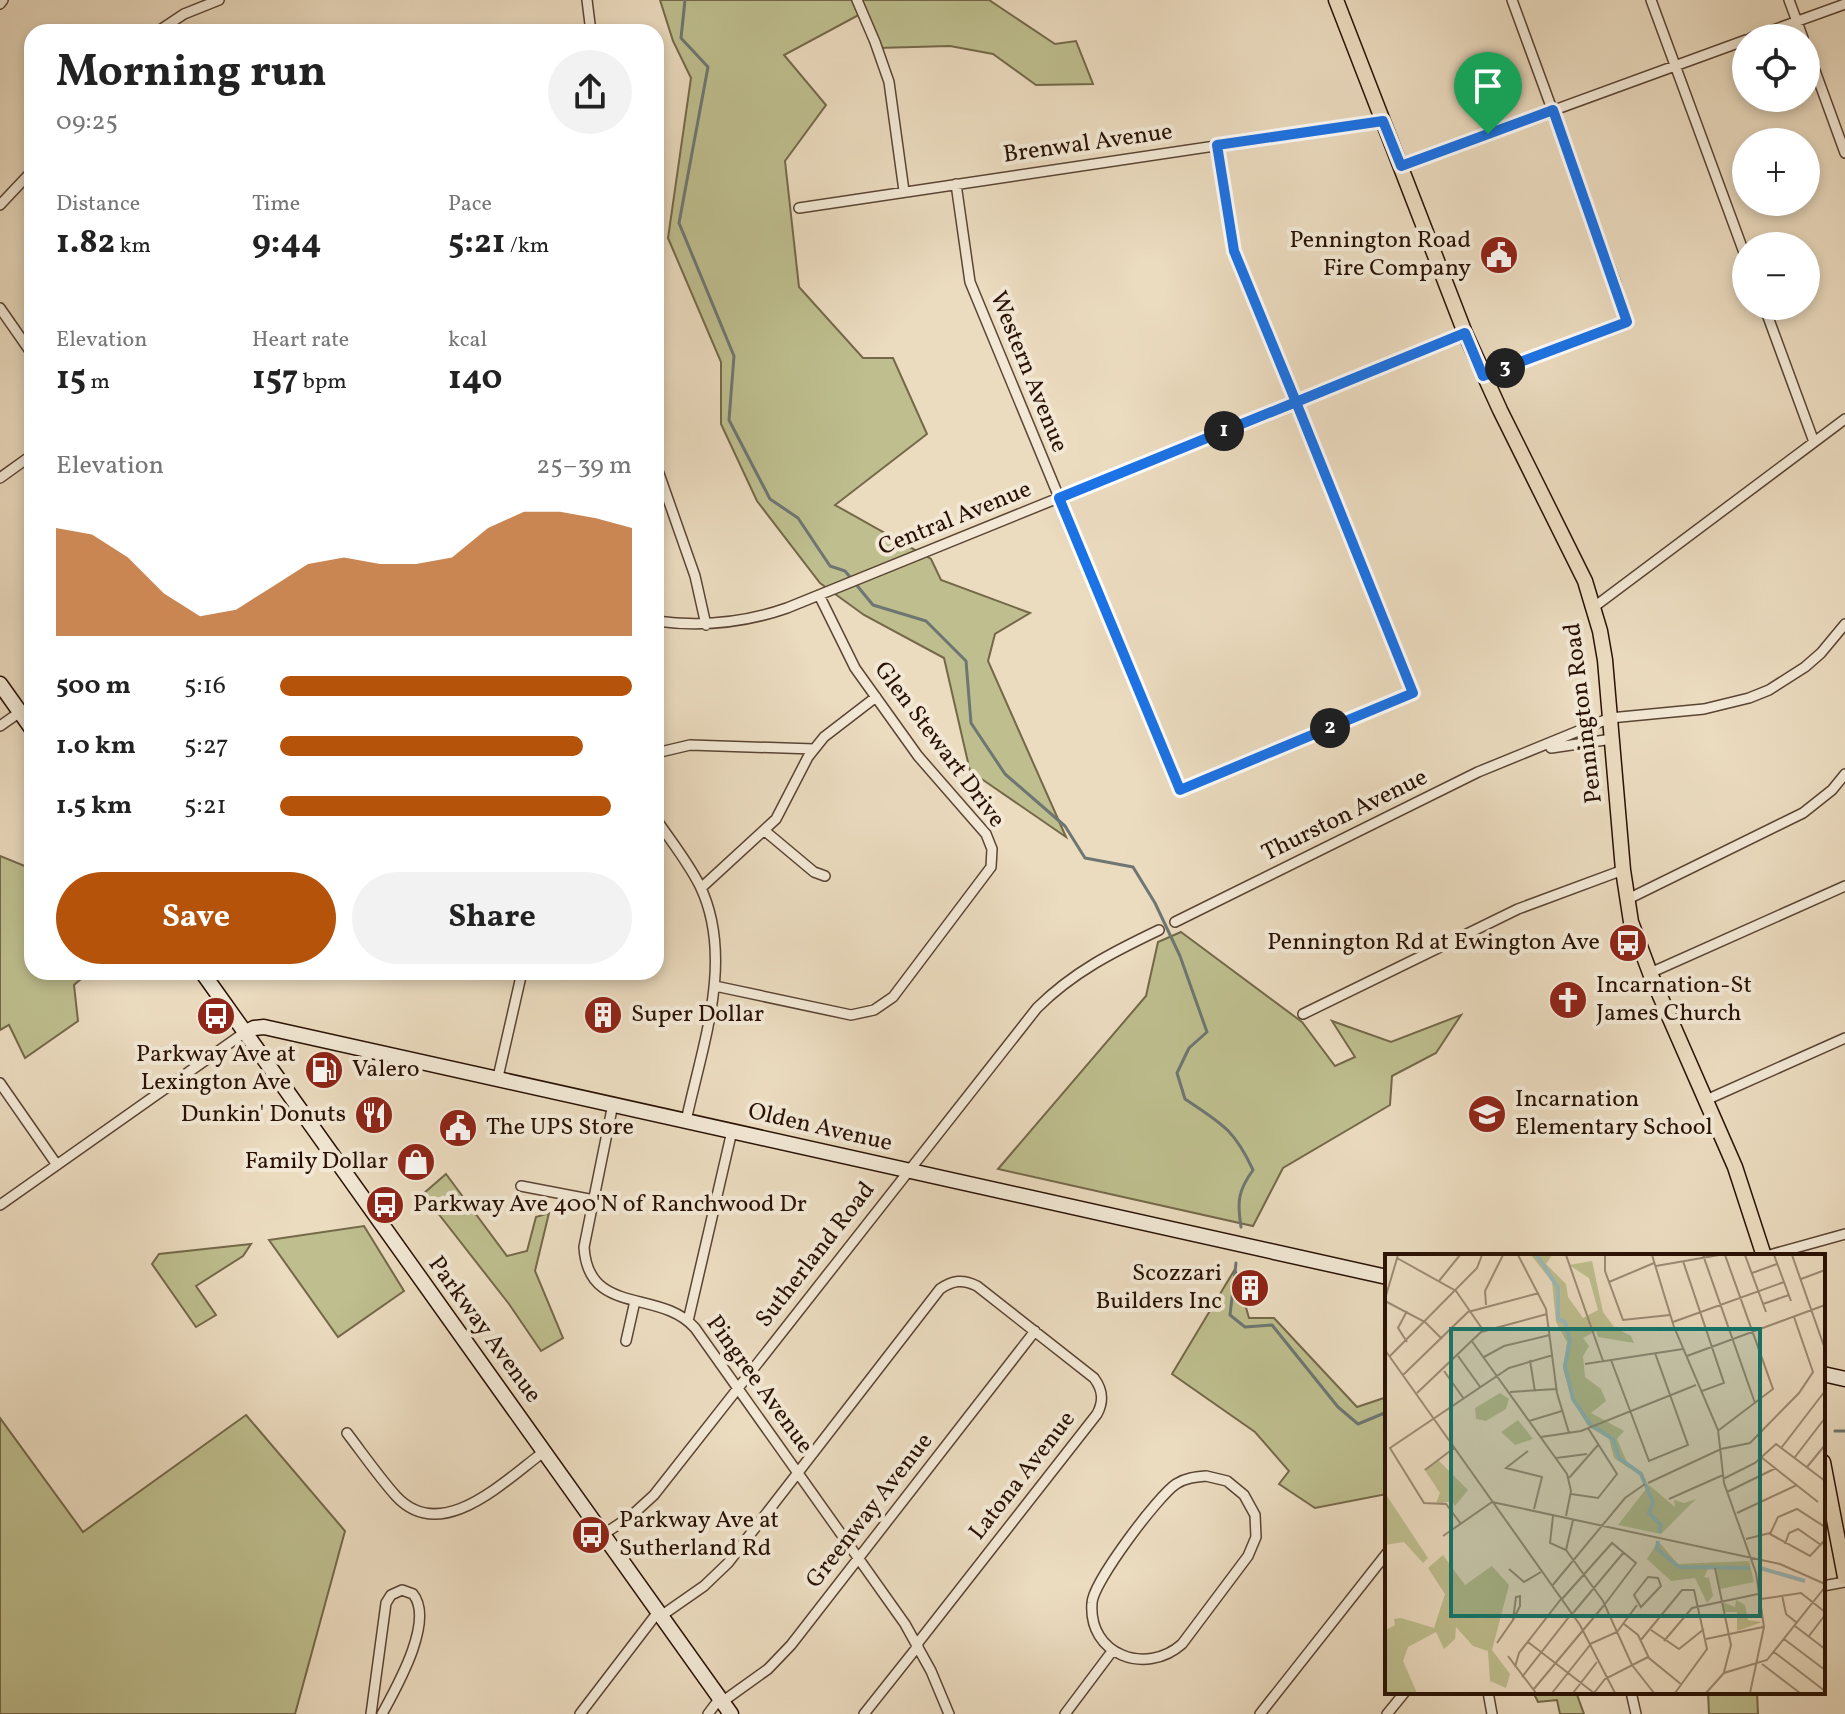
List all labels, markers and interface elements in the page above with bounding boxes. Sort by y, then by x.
map controls [1732,24,1820,320]
button: locate [1732,24,1820,112]
text: Morning run [56,43,327,104]
button: share [548,50,632,134]
pin [1454,52,1522,134]
icon: arrive [1466,64,1510,108]
text: 09:25 [56,104,118,140]
street label: Brenwal Avenue [1001,115,1175,173]
button: + [1732,128,1820,216]
text: Distance [56,189,140,220]
text: Time [252,189,300,220]
text: Pace [448,189,492,220]
text: 1.82 [56,220,115,267]
text: 9:44 [252,220,322,267]
text: 5:21 [448,220,505,267]
place label: Pennington Road Fire Company [1289,224,1471,286]
text: km [115,231,151,262]
text: /km [505,231,549,262]
button: − [1732,232,1820,320]
public building icon: Pennington Road Fire Company [1478,234,1520,276]
street label: Western Avenue [980,286,1076,458]
text: Elevation [56,325,147,356]
text: Heart rate [252,325,349,356]
text: kcal [448,325,487,356]
pin: 3 [1485,348,1525,388]
text: 3 [1499,352,1511,383]
text: 15 [56,356,86,403]
text: 157 [252,356,298,403]
text: 140 [448,356,503,403]
text: m [86,367,110,398]
text: bpm [298,367,347,398]
pin: 1 [1204,411,1244,451]
text: 1 [1220,415,1228,446]
text: Elevation [56,448,164,484]
text: 25–39 m [536,448,632,484]
street label: Central Avenue [873,473,1037,565]
street label: Pennington Road [1556,621,1612,805]
street label: Glen Stewart Drive [865,655,1013,835]
text: 500 m [56,668,131,704]
text: 5:16 [184,668,226,704]
pin: 2 [1310,708,1350,748]
text: 2 [1324,712,1336,743]
text: 1.0 km [56,728,136,764]
text: 5:27 [184,728,229,764]
street label: Thurston Avenue [1257,761,1433,871]
text: 1.5 km [56,788,132,824]
text: 5:21 [184,788,227,824]
button: Save [56,872,336,964]
button: Share [352,872,632,964]
bus stop icon: Pennington Rd at Ewington Ave [1607,922,1649,964]
place label: Pennington Rd at Ewington Ave [1267,926,1600,960]
place label: Incarnation-St James Church [1596,969,1752,1031]
church icon: Incarnation-St James Church [1547,979,1589,1021]
building icon: Super Dollar [582,994,624,1036]
bus stop icon: Parkway Ave at Lexington Ave [195,995,237,1037]
place label: Super Dollar [631,998,764,1032]
place label: Parkway Ave at Lexington Ave [136,1038,296,1100]
fuel station icon: Valero [303,1049,345,1091]
place label: Valero [352,1053,420,1087]
place label: Incarnation Elementary School [1515,1083,1713,1145]
school or university icon: Incarnation Elementary School [1466,1093,1508,1135]
restaurant icon: Dunkin' Donuts [353,1094,395,1136]
street label: Olden Avenue [744,1095,896,1161]
place label: Dunkin' Donuts [181,1098,346,1132]
public building icon: The UPS Store [437,1107,479,1149]
place label: The UPS Store [486,1111,634,1145]
shop icon: Family Dollar [395,1141,437,1183]
place label: Family Dollar [245,1145,388,1179]
street label: Sutherland Road [748,1175,884,1335]
bus stop icon: Parkway Ave 400'N of Ranchwood Dr [364,1184,406,1226]
place label: Parkway Ave 400'N of Ranchwood Dr [413,1188,807,1222]
street label: Parkway Avenue [419,1249,549,1411]
inset map [1385,1254,1825,1694]
place label: Scozzari Builders Inc [1096,1257,1222,1319]
building icon: Scozzari Builders Inc [1229,1267,1271,1309]
street label: Pingree Avenue [697,1309,821,1461]
street label: Latona Avenue [962,1404,1084,1548]
street label: Greenway Avenue [798,1426,942,1596]
place label: Parkway Ave at Sutherland Rd [619,1504,779,1566]
bus stop icon: Parkway Ave at Sutherland Rd [570,1514,612,1556]

